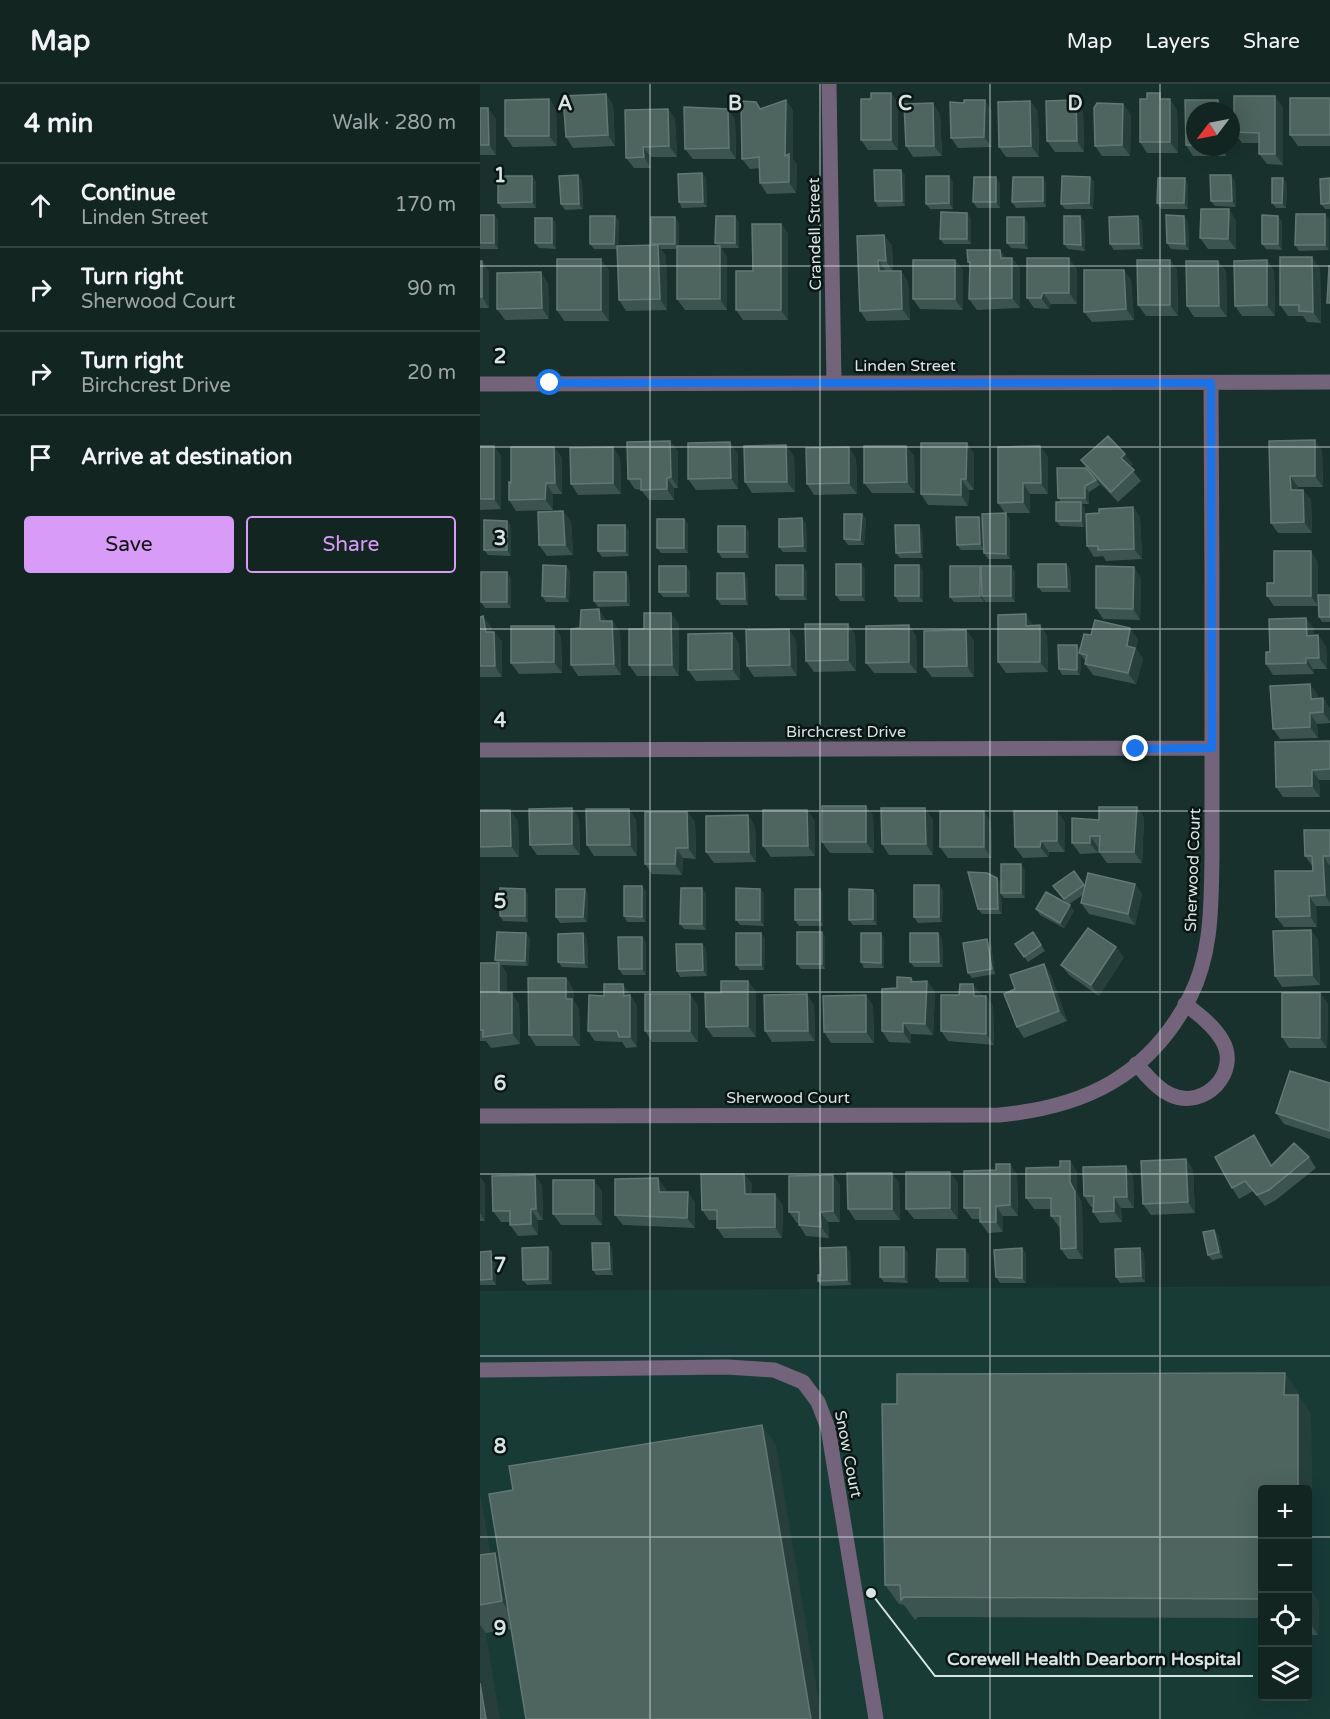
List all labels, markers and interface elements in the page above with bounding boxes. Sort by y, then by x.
text: Map [30,24,90,58]
text: Map [1067,29,1112,54]
text: Layers [1145,29,1210,54]
text: Share [1243,29,1300,54]
text: A [558,92,573,116]
text: B [728,92,742,116]
text: C [898,92,912,116]
text: D [1067,92,1083,116]
north arrow [1186,102,1240,156]
text: 4 min [24,108,93,139]
text: Walk · 280 m [333,111,456,135]
text: 1 [494,164,506,188]
street label: Crandell Street [804,177,826,291]
text: Continue [81,180,176,206]
icon: ahead [24,189,57,222]
text: 170 m [395,193,456,217]
text: Linden Street [81,206,208,230]
text: Turn right [81,264,183,290]
icon: right [24,273,57,306]
text: 90 m [407,277,456,301]
text: Sherwood Court [81,290,235,314]
text: 2 [494,345,506,369]
text: Turn right [81,348,183,374]
street label: Linden Street [854,356,956,376]
icon: right [24,357,57,390]
text: 20 m [407,361,456,385]
route start [536,369,562,395]
text: Birchcrest Drive [81,374,231,398]
icon: arrive [24,441,57,474]
text: Arrive at destination [81,444,292,470]
button: Save [24,516,234,573]
button: Share [246,516,456,573]
text: 3 [494,527,506,551]
text: 4 [494,709,507,733]
street label: Birchcrest Drive [786,722,906,742]
route end [1122,735,1148,761]
street label: Sherwood Court [1181,808,1205,932]
text: 5 [494,890,506,914]
text: 6 [494,1072,506,1096]
street label: Sherwood Court [726,1088,850,1108]
text: 7 [494,1254,506,1278]
street label: Snow Court [830,1409,866,1500]
text: 8 [494,1435,506,1459]
map controls [1258,1485,1312,1701]
button: + [1258,1485,1312,1539]
button: − [1258,1539,1312,1593]
button: locate [1258,1593,1312,1647]
text: 9 [494,1617,506,1641]
callout: Corewell Health Dearborn Hospital [935,1640,1253,1676]
button: layers [1258,1647,1312,1701]
text: Corewell Health Dearborn Hospital [947,1648,1241,1670]

